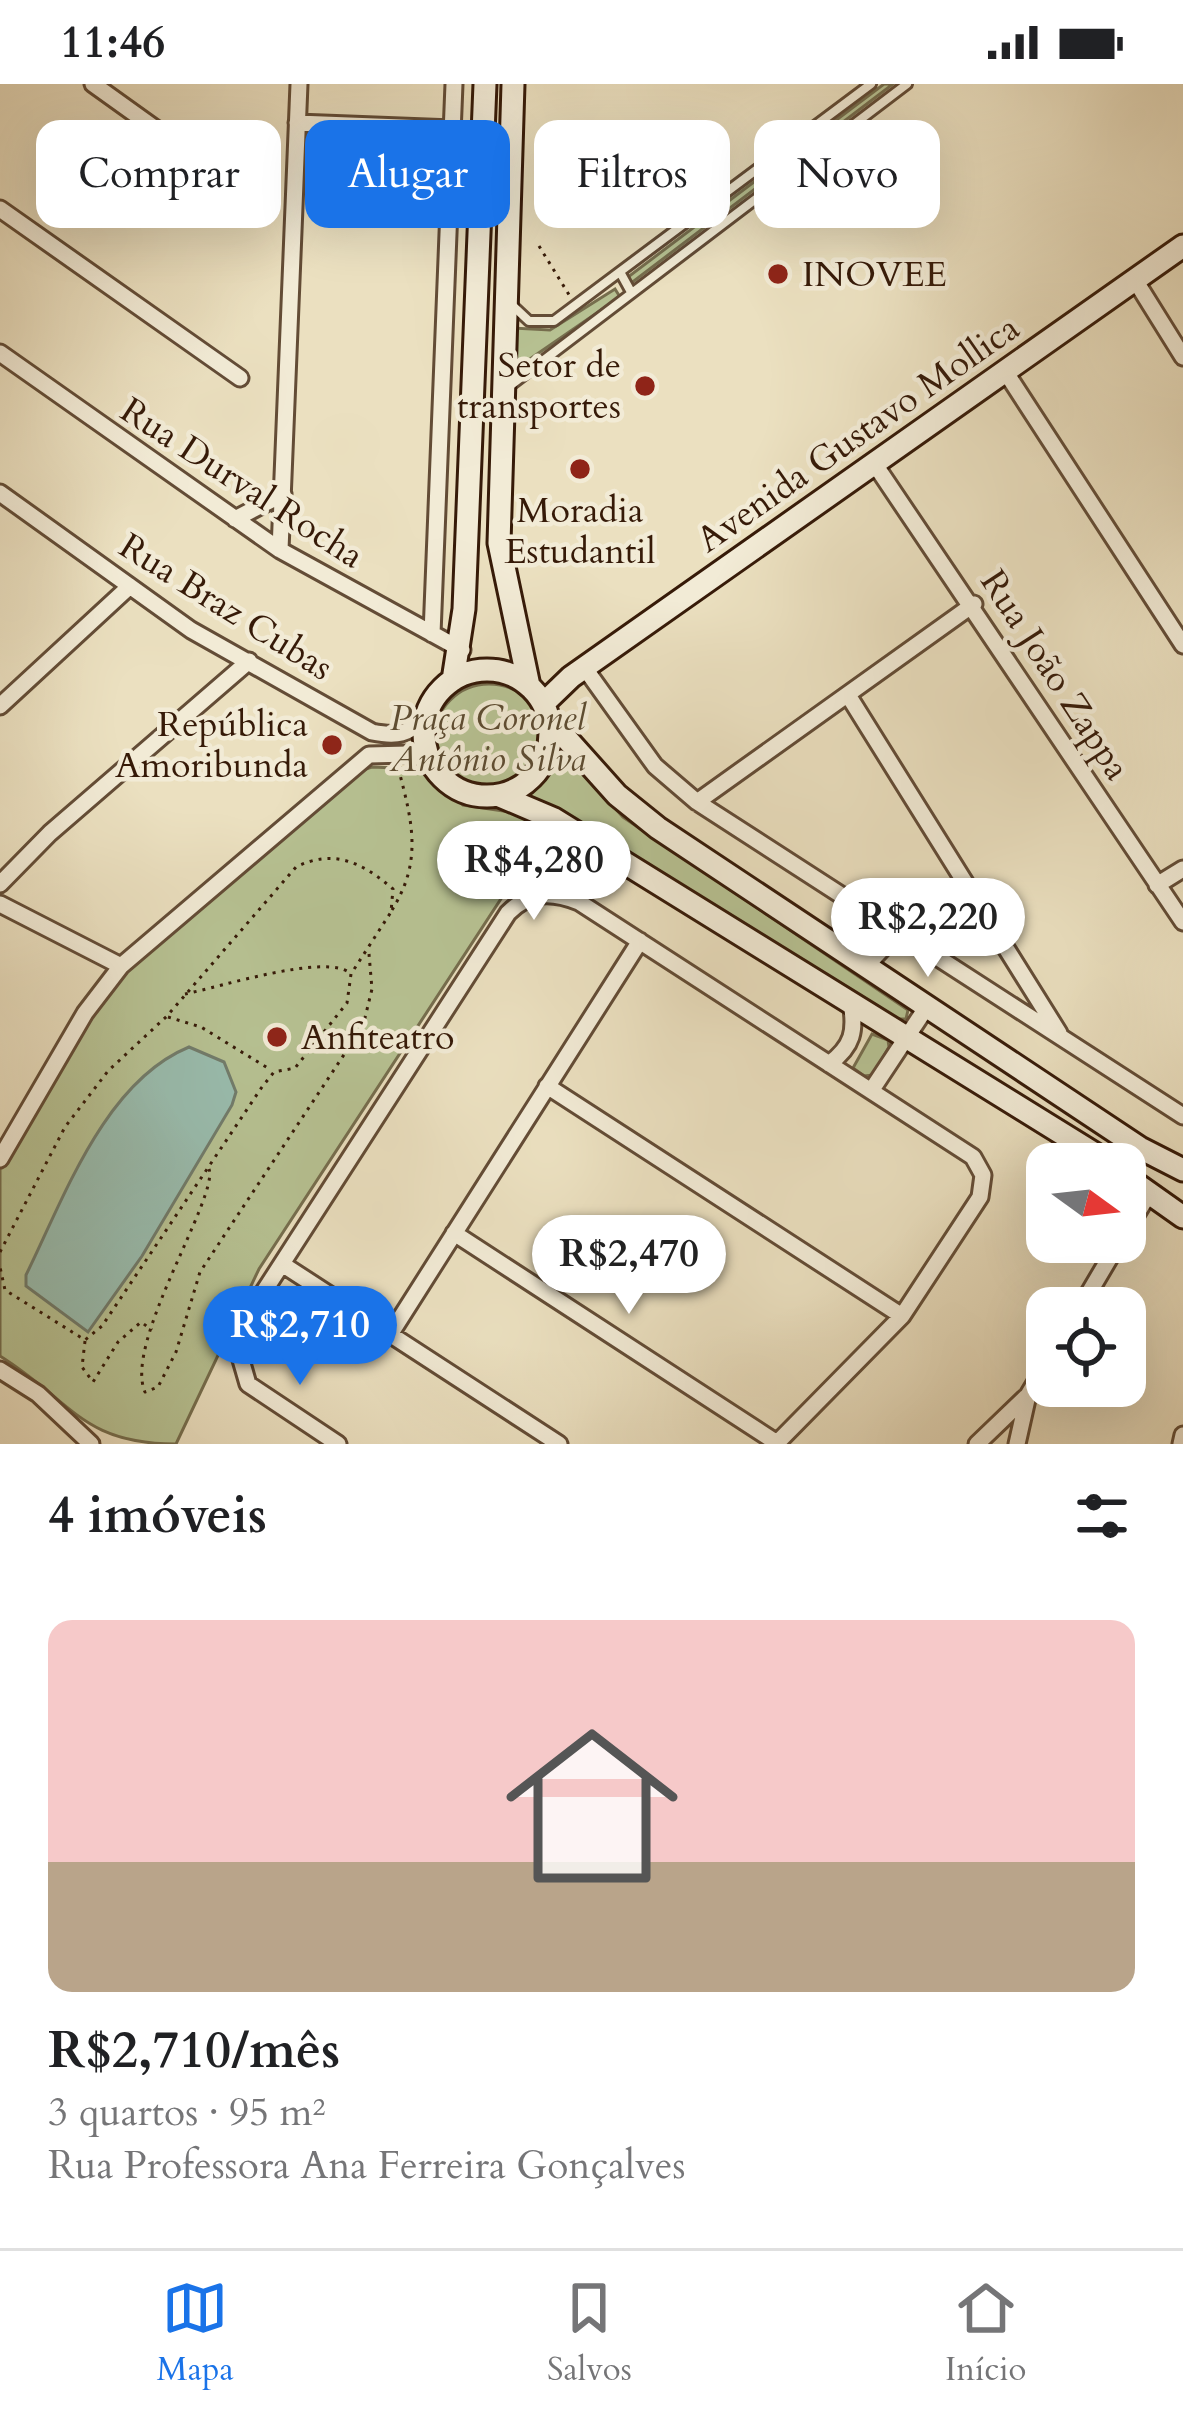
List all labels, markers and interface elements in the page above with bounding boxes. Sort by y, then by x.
text: 11:46 [60,12,165,73]
chip: Comprar [36,120,281,228]
chip: Alugar [305,120,510,228]
chip: Filtros [534,120,730,228]
chip: Novo [754,120,940,228]
place label: INOVEE [802,250,947,299]
marker: INOVEE [765,261,791,287]
street label: Avenida Gustavo Mollica [687,304,1029,564]
place label: Setor de transportes [457,341,621,431]
marker: Setor de transportes [632,373,658,399]
street label: Rua Durval Rocha [111,386,373,580]
marker: Moradia Estudantil [567,456,593,482]
place label: Moradia Estudantil [504,486,656,576]
street label: Rua Braz Cubas [110,522,342,692]
street label: Rua João Zappa [969,560,1142,790]
park label: Praça Coronel Antônio Silva [389,694,587,784]
place label: República Amoribunda [115,700,308,790]
marker: República Amoribunda [319,732,345,758]
pin: R$4,280 [423,821,645,923]
text: R$4,280 [464,833,604,886]
pin: R$2,220 [817,878,1039,980]
text: R$2,220 [858,890,998,943]
place label: Anfiteatro [301,1013,455,1062]
marker: Anfiteatro [264,1024,290,1050]
north arrow [1026,1143,1146,1263]
map controls [1026,1143,1146,1407]
pin: R$2,470 [518,1215,740,1317]
text: R$2,470 [559,1227,699,1280]
pin: R$2,710 [189,1286,411,1388]
button: locate [1026,1287,1146,1407]
text: R$2,710 [230,1298,370,1351]
text: 4 imóveis [48,1481,267,1551]
icon: filters [1069,1483,1135,1549]
icon: home [484,1698,700,1914]
text: R$2,710/mês [48,2016,340,2086]
text: 3 quartos · 95 m² [48,2086,326,2139]
text: Rua Professora Ana Ferreira Gonçalves [48,2139,685,2192]
tab: Mapa [157,2275,234,2392]
tab: Salvos [547,2275,632,2392]
tab: Início [945,2275,1026,2392]

